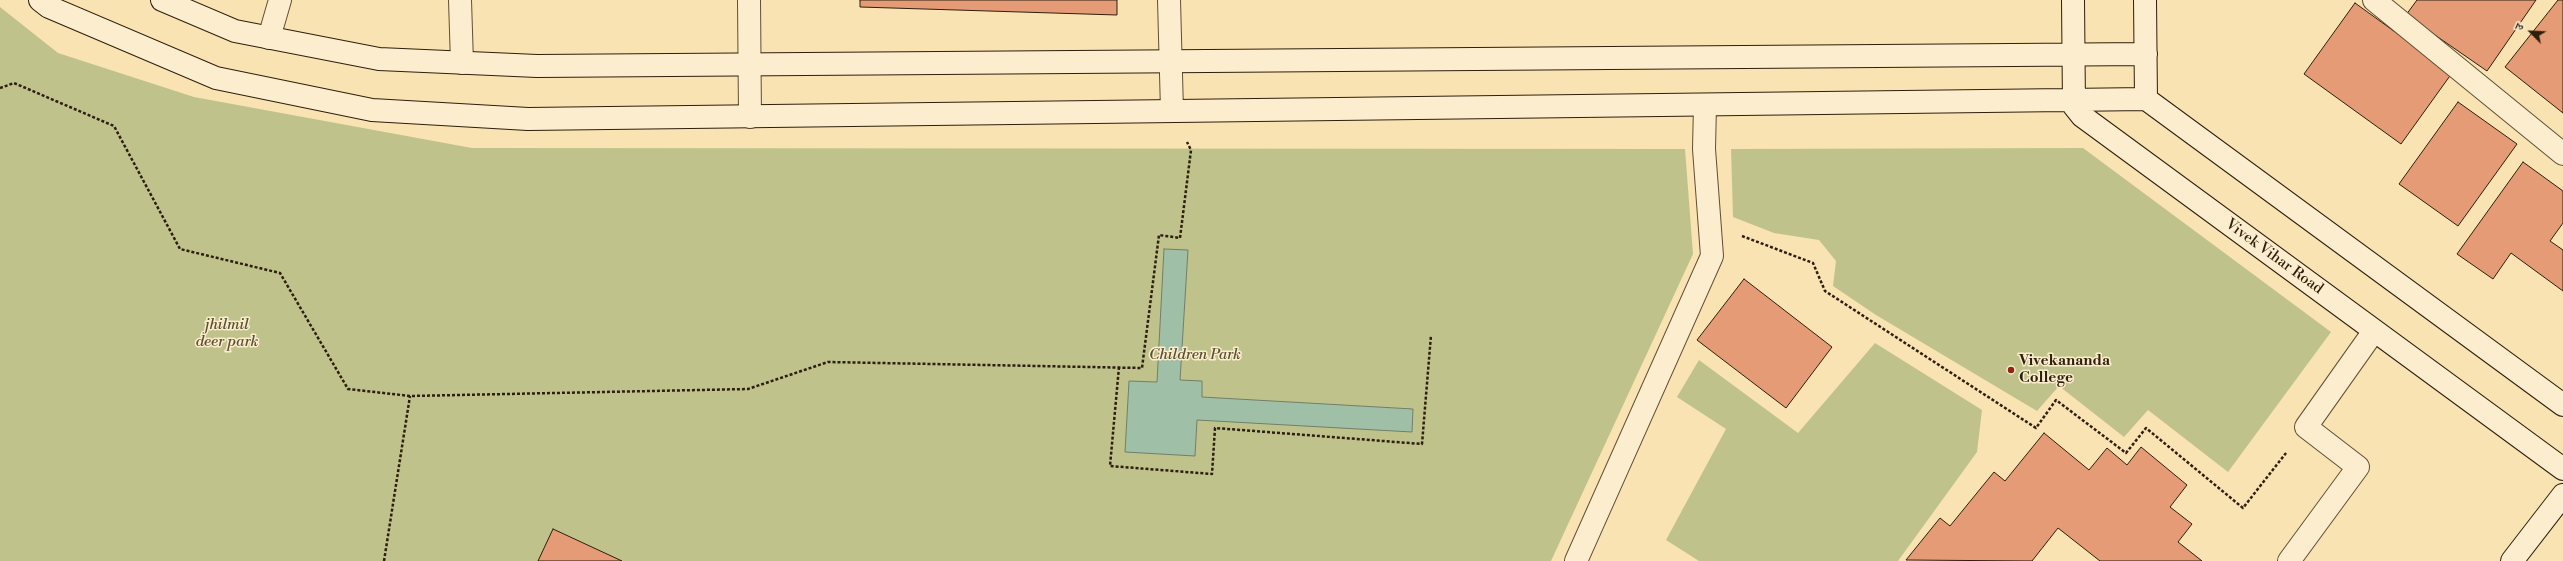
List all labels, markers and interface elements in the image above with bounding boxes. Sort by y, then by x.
north arrow [2511,12,2551,52]
text: उ [2512,22,2528,33]
street label: Vivek Vihar Road [2222,216,2326,298]
park label: jhilmil deer park [196,316,258,351]
park label: Children Park [1149,346,1241,364]
place label: Vivekananda College [2019,352,2110,387]
marker: Vivekananda College [2006,365,2016,375]

